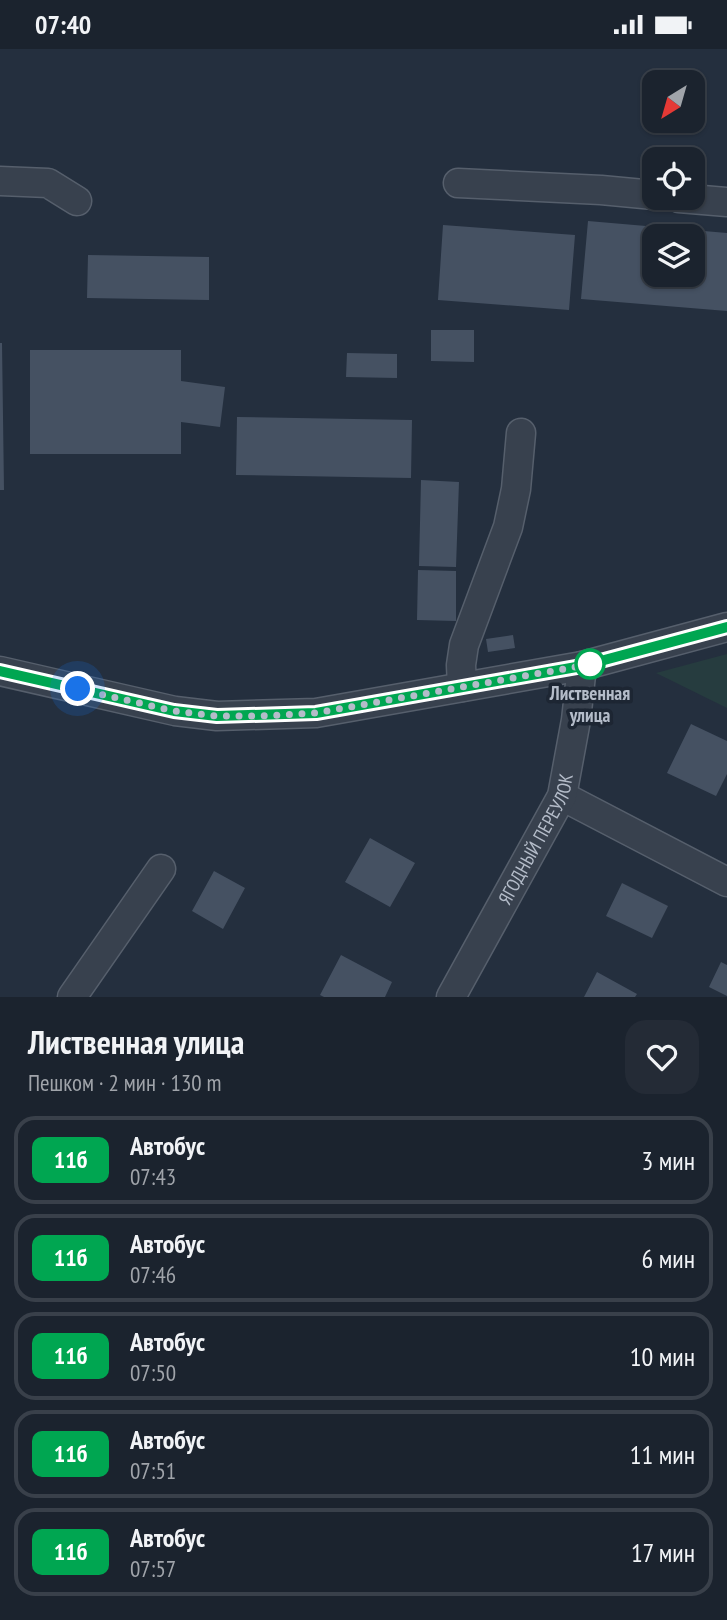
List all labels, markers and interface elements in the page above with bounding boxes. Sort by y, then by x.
text: 07:40 [35,8,91,41]
north arrow [642,70,705,133]
map controls [642,70,705,287]
button: locate [642,147,705,210]
button: layers [642,224,705,287]
marker: Лиственная улица [575,649,605,679]
your location [60,671,95,706]
place label: Лиственная улица [549,681,630,727]
street label: ЯГОДНЫЙ ПЕРЕУЛОК [493,772,578,908]
text: Лиственная улица [28,1020,244,1063]
button: heart [625,1020,699,1094]
text: Пешком · 2 мин · 130 m [28,1068,221,1097]
text: Автобус [130,1129,205,1162]
text: 11б [54,1144,87,1175]
text: 3 мин [642,1144,695,1177]
text: 07:43 [130,1162,176,1191]
text: Автобус [130,1227,205,1260]
text: 11б [54,1242,87,1273]
text: 6 мин [642,1242,695,1275]
text: 07:46 [130,1260,176,1289]
text: Автобус [130,1325,205,1358]
text: 11б [54,1340,87,1371]
text: 10 мин [630,1340,695,1373]
text: 07:50 [130,1358,176,1387]
text: Автобус [130,1423,205,1456]
text: 11б [54,1438,87,1469]
text: 11 мин [630,1438,695,1471]
text: 07:51 [130,1456,176,1485]
text: Автобус [130,1521,205,1554]
text: 11б [54,1536,87,1567]
text: 17 мин [631,1536,695,1569]
text: 07:57 [130,1554,176,1583]

